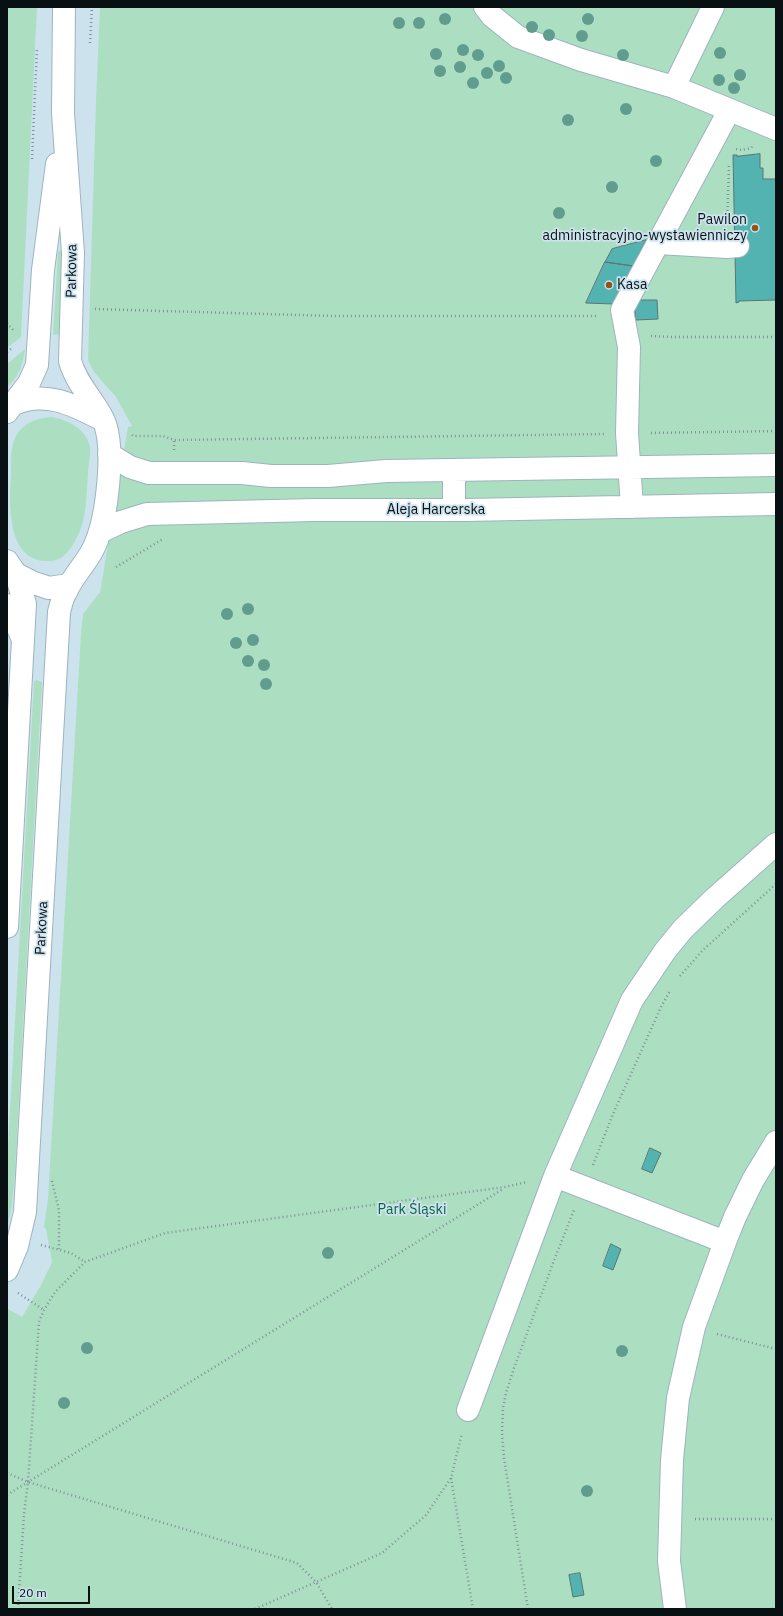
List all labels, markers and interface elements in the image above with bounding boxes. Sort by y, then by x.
place label: Pawilon administracyjno-wystawienniczy [542,212,747,244]
marker: Pawilon administracyjno-wystawienniczy [750,223,760,233]
street label: Parkowa [63,244,81,298]
place label: Kasa [617,277,647,293]
marker: Kasa [604,280,614,290]
street label: Aleja Harcerska [387,502,485,518]
street label: Parkowa [32,901,52,955]
park label: Park Śląski [378,1202,446,1218]
scale bar [14,1578,92,1604]
text: 20 m [19,1585,47,1600]

